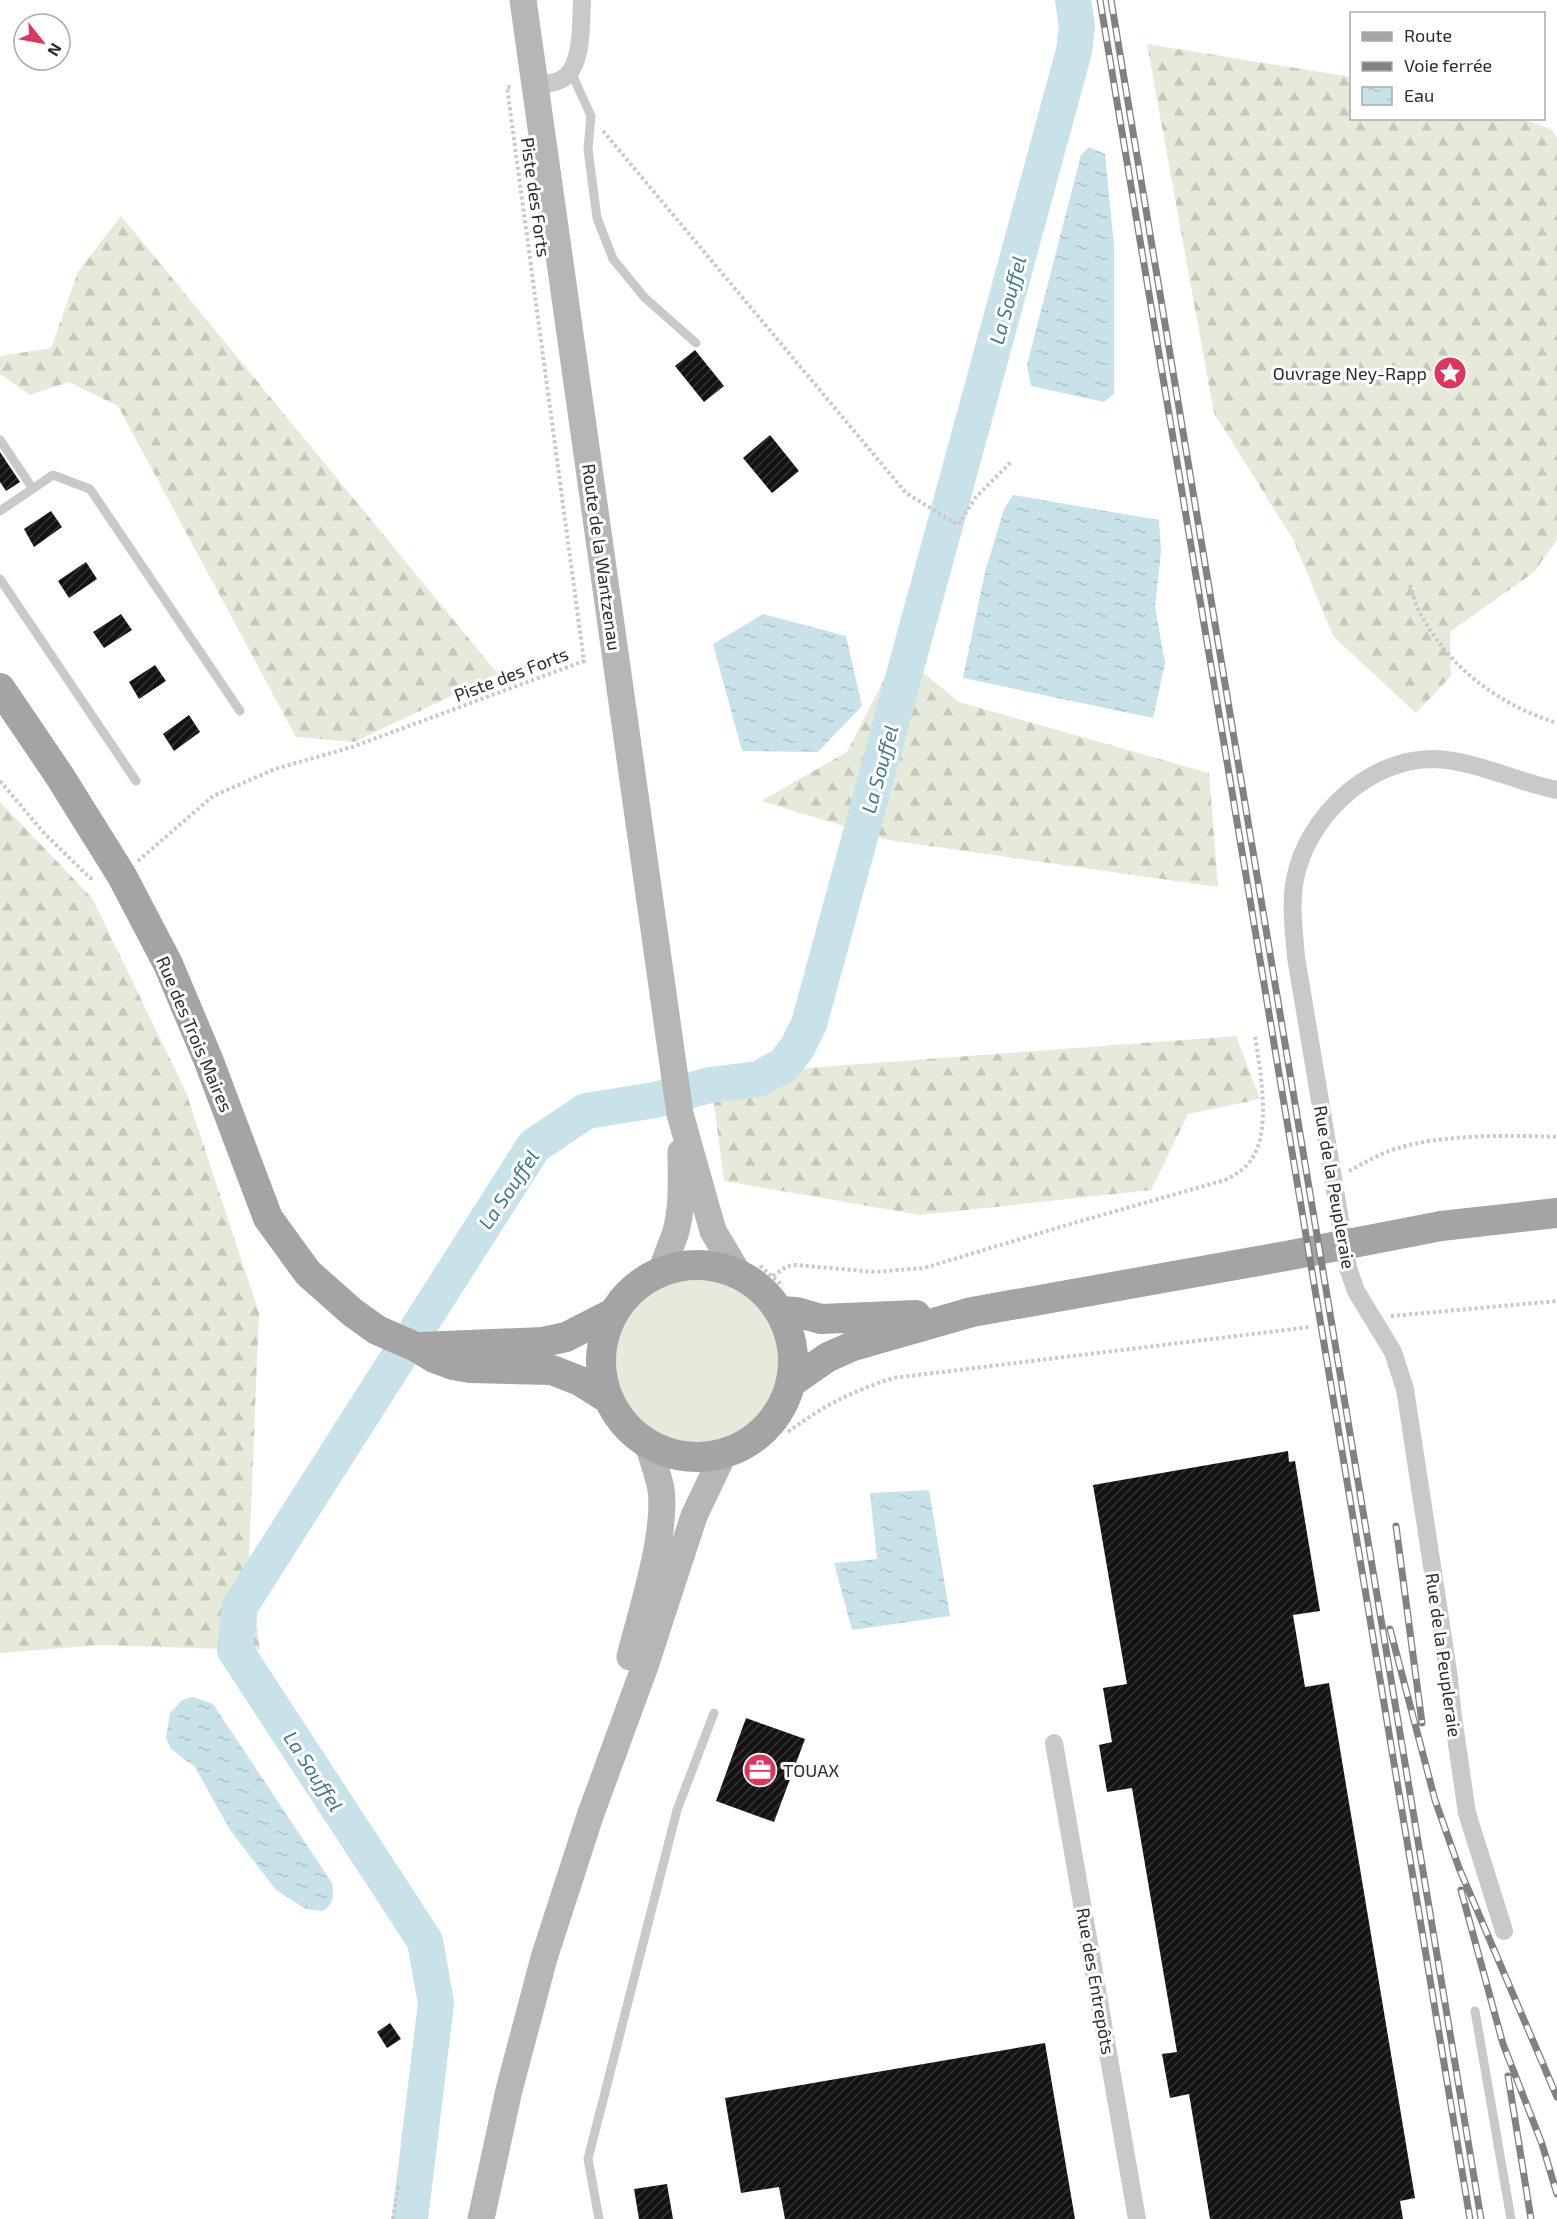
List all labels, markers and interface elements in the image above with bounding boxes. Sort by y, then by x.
north arrow [12,12,72,72]
legend [1350,12,1545,120]
text: Route [1404,24,1452,46]
text: N [44,40,66,60]
text: Voie ferrée [1404,54,1492,76]
text: Eau [1404,84,1434,106]
street label: Piste des Forts [517,136,555,258]
water label: La Souffel [984,253,1030,347]
place icon: Ouvrage Ney-Rapp [1432,355,1468,391]
place label: Ouvrage Ney-Rapp [1273,362,1427,384]
street label: Route de la Wantzenau [578,462,626,652]
street label: Piste des Forts [451,642,571,706]
water label: La Souffel [856,722,902,816]
street label: Rue des Trois Maires [152,953,238,1115]
street label: Rue de la Peupleraie [1310,1104,1360,1270]
water label: La Souffel [473,1145,543,1233]
street label: Rue de la Peupleraie [1422,1572,1466,1738]
water label: La Souffel [279,1726,349,1816]
office icon: TOUAX [742,1752,778,1788]
place label: TOUAX [783,1759,839,1781]
street label: Rue des Entrepôts [1072,1906,1120,2056]

